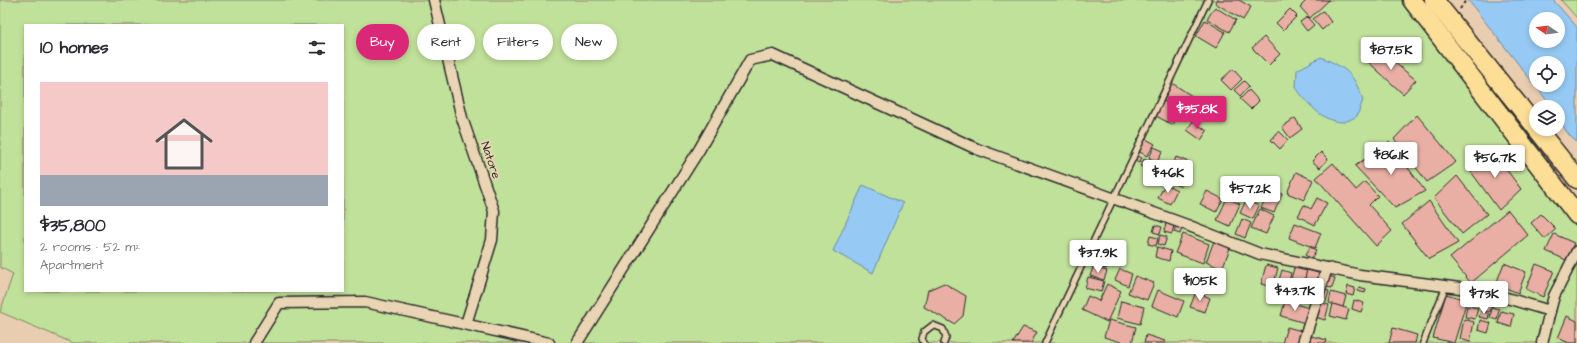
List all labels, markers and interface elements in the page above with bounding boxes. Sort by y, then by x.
north arrow [1529,12,1565,48]
map controls [1529,12,1565,136]
chip: Buy [356,24,409,60]
chip: Rent [417,24,475,60]
chip: Filters [483,24,553,60]
chip: New [561,24,617,60]
text: 10 homes [40,36,109,60]
icon: filters [306,37,328,59]
pin: $87.5K [1358,37,1424,71]
text: $87.5K [1370,41,1412,59]
button: locate [1529,56,1565,92]
pin: $35.8K [1164,96,1230,130]
text: $35.8K [1176,100,1218,118]
button: layers [1529,100,1565,136]
icon: home [148,108,220,180]
street label: Natore [476,139,505,182]
pin: $86.1K [1358,142,1424,176]
pin: $56.7K [1462,145,1528,179]
text: $86.1K [1373,146,1409,164]
text: $56.7K [1474,149,1516,167]
pin: $46K [1144,160,1192,194]
text: $46K [1152,164,1184,182]
pin: $57.2K [1217,176,1283,210]
text: $57.2K [1229,180,1271,198]
text: $35,800 [40,214,106,238]
text: 2 rooms · 52 m² [40,238,140,256]
pin: $37.9K [1065,240,1131,274]
text: $37.9K [1079,244,1117,262]
text: Apartment [40,256,104,274]
pin: $105K [1172,268,1228,302]
text: $105K [1183,272,1217,290]
pin: $43.7K [1262,278,1328,312]
pin: $73K [1460,281,1508,315]
text: $43.7K [1275,282,1315,300]
text: $73K [1469,285,1499,303]

